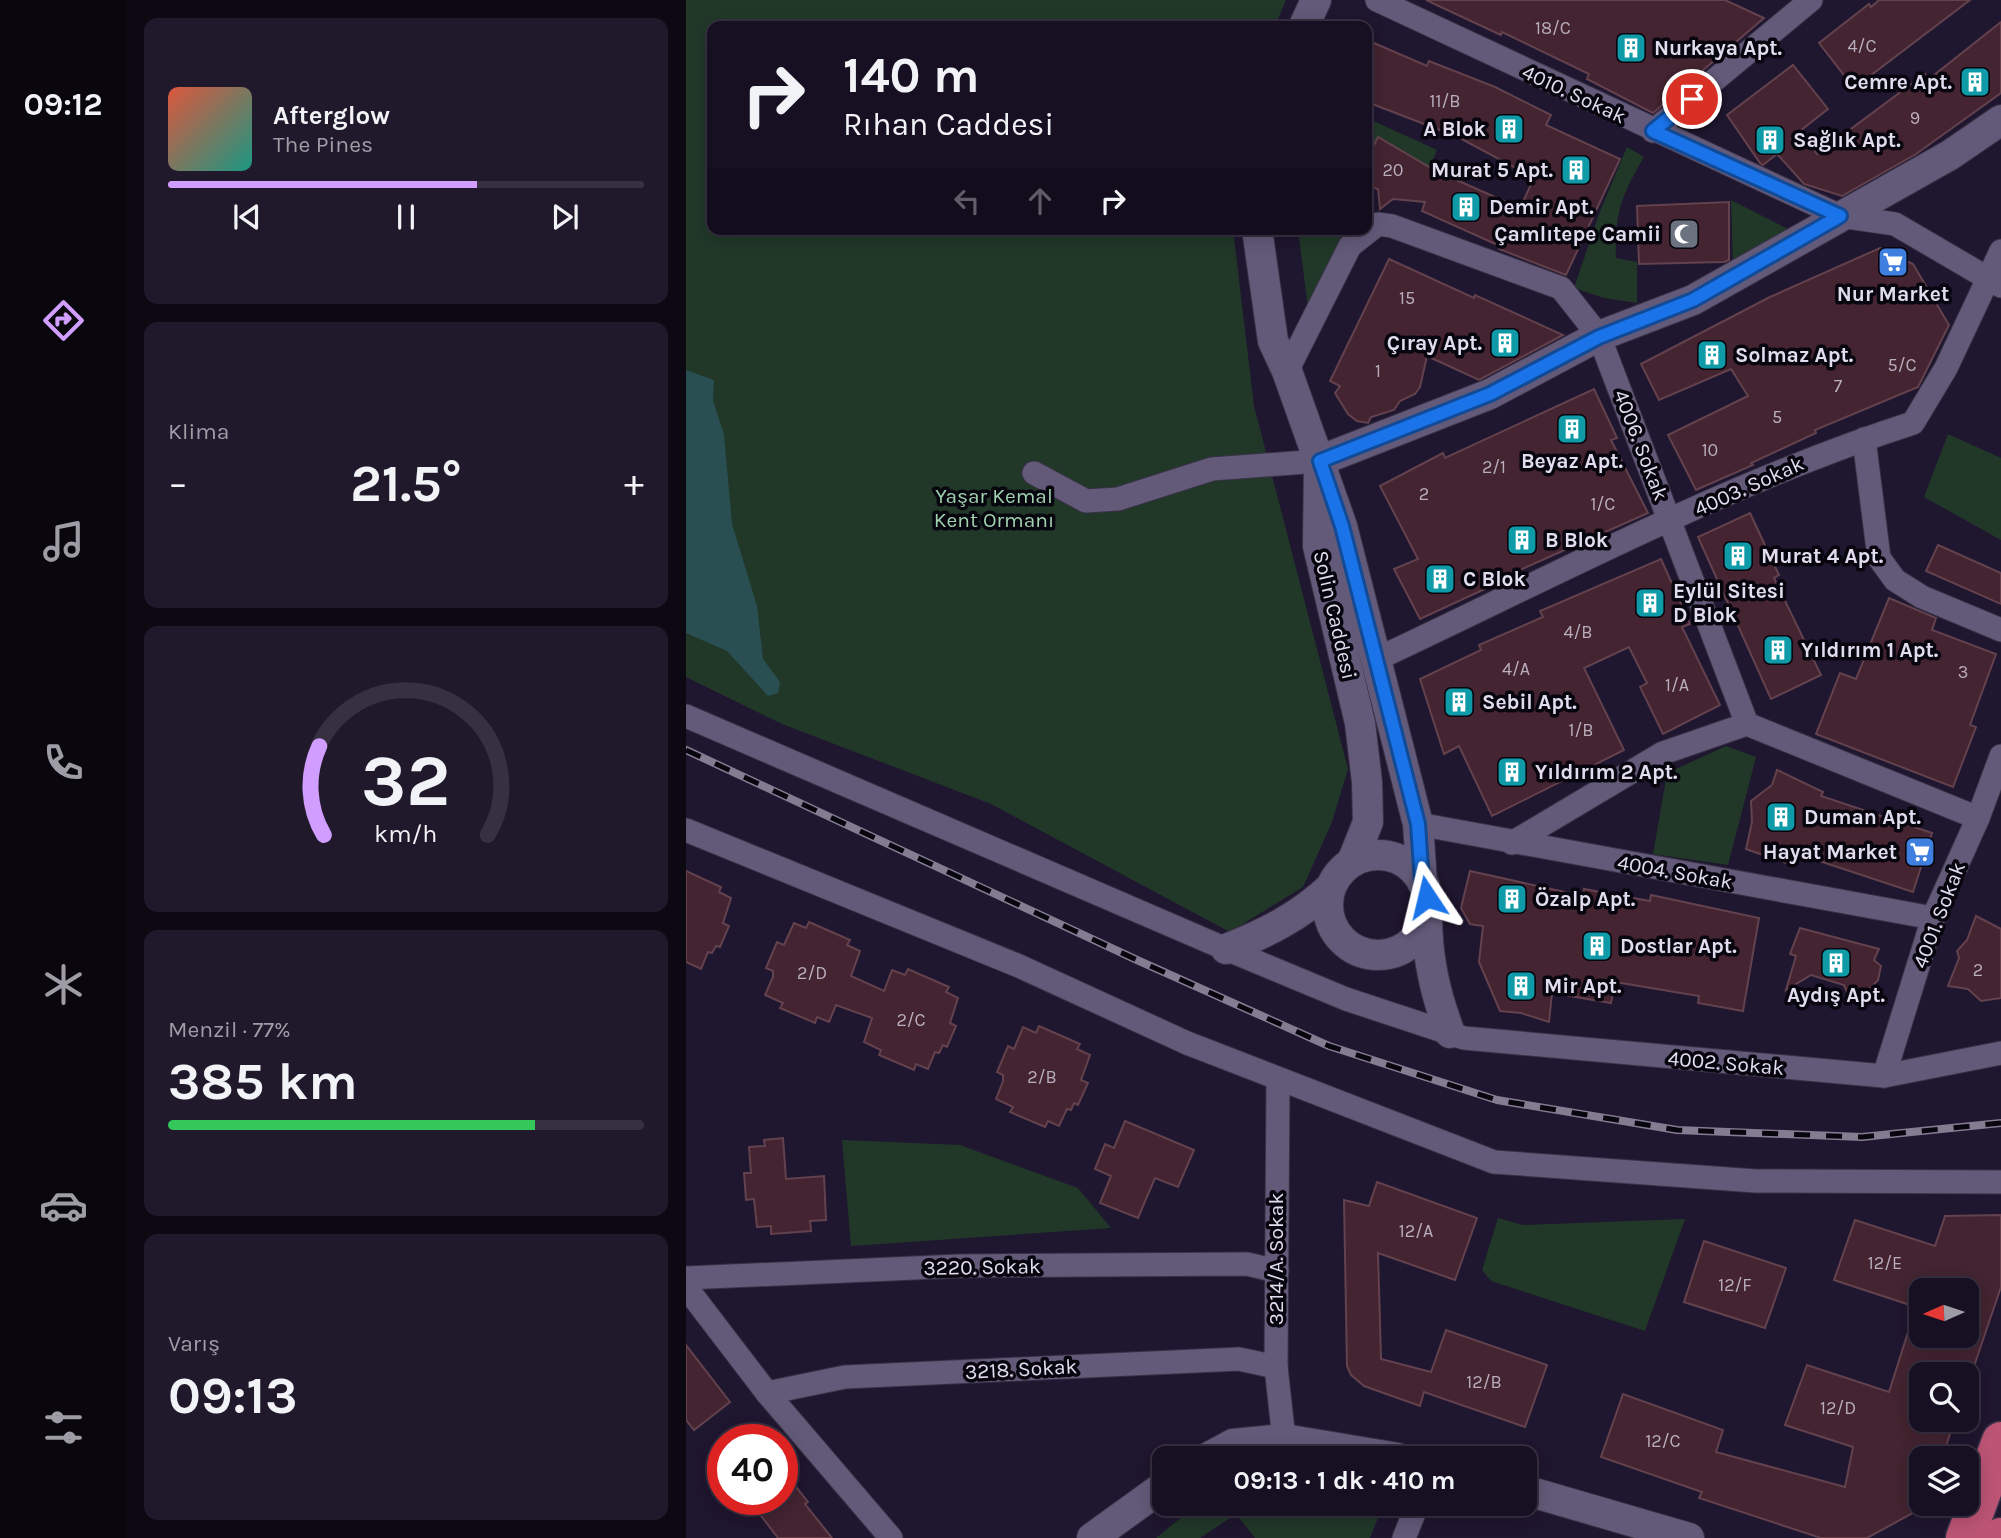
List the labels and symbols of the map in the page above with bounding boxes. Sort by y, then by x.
house number: 18/C [1535,17,1571,39]
building icon: Nurkaya Apt. [1614,31,1648,65]
house number: 4/C [1848,35,1876,57]
place label: Nurkaya Apt. [1654,36,1782,60]
street label: 4010. Sokak [1518,60,1630,129]
building icon: Cemre Apt. [1958,65,1992,99]
pin [1662,69,1722,129]
place label: Cemre Apt. [1844,70,1952,94]
house number: 11/B [1430,90,1460,112]
house number: 9 [1910,107,1920,129]
building icon: A Blok [1492,112,1526,146]
place label: A Blok [1423,117,1487,141]
building icon: Sağlık Apt. [1753,123,1787,157]
place label: Sağlık Apt. [1793,128,1901,152]
building icon: Murat 5 Apt. [1559,153,1593,187]
place label: Murat 5 Apt. [1431,158,1553,182]
house number: 20 [1382,159,1404,181]
building icon: Demir Apt. [1449,190,1483,224]
place label: Demir Apt. [1489,195,1594,219]
mosque icon: Çamlıtepe Camii [1667,217,1701,251]
place label: Çamlıtepe Camii [1494,222,1661,246]
supermarket icon: Nur Market [1876,245,1910,279]
place label: Nur Market [1837,282,1949,306]
house number: 15 [1399,287,1415,309]
building icon: Çıray Apt. [1488,326,1522,360]
place label: Çıray Apt. [1387,331,1482,355]
building icon: Solmaz Apt. [1695,338,1729,372]
place label: Solmaz Apt. [1735,343,1853,367]
house number: 5/C [1888,354,1916,376]
house number: 1 [1375,360,1381,382]
house number: 7 [1834,375,1843,397]
street label: 4006. Sokak [1609,386,1673,504]
house number: 5 [1772,406,1782,428]
building icon: Beyaz Apt. [1555,412,1589,446]
house number: 10 [1702,439,1718,461]
place label: Beyaz Apt. [1521,449,1623,473]
street label: 4003. Sokak [1691,451,1808,521]
house number: 2/1 [1482,456,1506,478]
house number: 2 [1419,483,1429,505]
park label: Yaşar Kemal Kent Ormanı [934,484,1054,532]
house number: 1/C [1591,493,1615,515]
building icon: B Blok [1505,523,1539,557]
place label: B Blok [1545,528,1609,552]
building icon: Murat 4 Apt. [1721,539,1755,573]
place label: Murat 4 Apt. [1761,544,1883,568]
street label: Solin Caddesi [1309,548,1361,682]
building icon: C Blok [1423,562,1457,596]
place label: C Blok [1463,567,1527,591]
place label: Eylül Sitesi D Blok [1673,579,1785,627]
building icon: Eylül Sitesi D Blok [1633,586,1667,620]
house number: 4/B [1563,621,1593,643]
building icon: Yıldırım 1 Apt. [1761,633,1795,667]
place label: Yıldırım 1 Apt. [1801,638,1938,662]
house number: 4/A [1502,658,1530,680]
house number: 3 [1958,661,1968,683]
house number: 1/A [1665,674,1689,696]
building icon: Sebil Apt. [1442,685,1476,719]
place label: Sebil Apt. [1482,690,1577,714]
house number: 1/B [1569,719,1593,741]
building icon: Yıldırım 2 Apt. [1495,755,1529,789]
place label: Yıldırım 2 Apt. [1535,760,1678,784]
building icon: Duman Apt. [1764,800,1798,834]
place label: Duman Apt. [1804,805,1921,829]
supermarket icon: Hayat Market [1903,835,1937,869]
place label: Hayat Market [1763,840,1897,864]
street label: 4004. Sokak [1616,850,1735,894]
street label: 4001. Sokak [1908,858,1970,971]
position arrow [1390,860,1464,934]
building icon: Özalp Apt. [1495,882,1529,916]
place label: Özalp Apt. [1535,887,1635,911]
building icon: Dostlar Apt. [1580,929,1614,963]
place label: Dostlar Apt. [1620,934,1737,958]
building icon: Aydış Apt. [1819,946,1853,980]
house number: 2 [1973,959,1983,981]
house number: 2/D [797,962,827,984]
building icon: Mir Apt. [1504,969,1538,1003]
place label: Mir Apt. [1544,974,1622,998]
place label: Aydış Apt. [1787,983,1885,1007]
house number: 2/C [896,1009,926,1031]
street label: 4002. Sokak [1667,1046,1785,1080]
house number: 2/B [1027,1066,1057,1088]
street label: 3214/A. Sokak [1264,1193,1288,1325]
house number: 12/A [1399,1220,1433,1242]
house number: 12/E [1868,1252,1902,1274]
street label: 3220. Sokak [923,1254,1041,1280]
house number: 12/F [1718,1274,1752,1296]
north arrow [1909,1278,1979,1348]
street label: 3218. Sokak [964,1354,1078,1384]
house number: 12/B [1466,1371,1502,1393]
house number: 12/D [1820,1397,1856,1419]
speed limit sign: 40 [707,1424,798,1515]
house number: 12/C [1645,1430,1681,1452]

